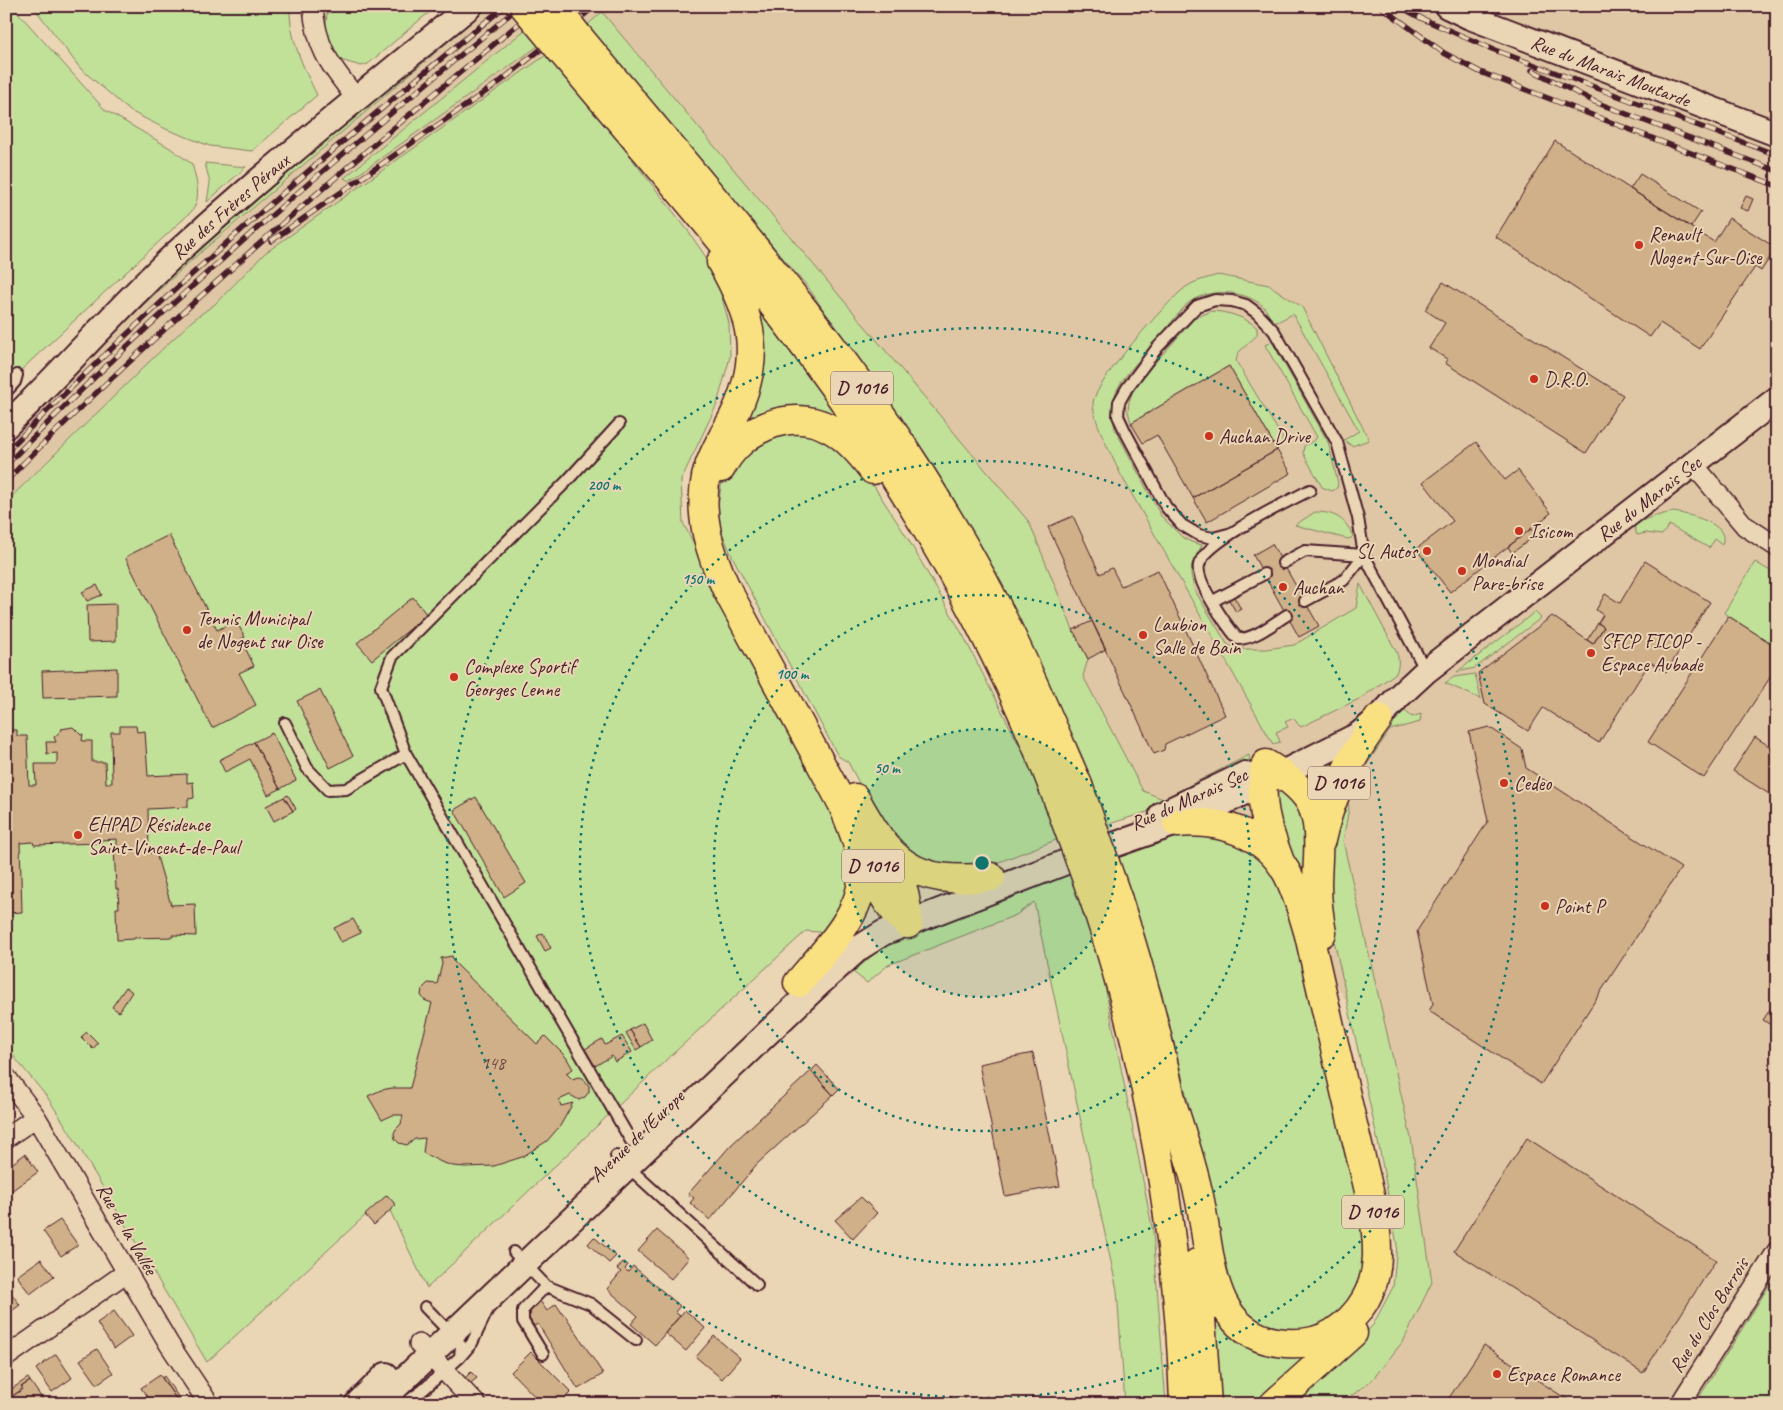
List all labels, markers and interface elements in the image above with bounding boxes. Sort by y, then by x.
street label: Rue du Marais Moutarde [1528,29,1695,113]
street label: Rue des Frères Péraux [166,146,296,265]
place label: Renault Nogent-Sur-Oise [1649,222,1763,270]
marker: Renault Nogent-Sur-Oise [1633,239,1645,251]
place label: D.R.O. [1544,367,1588,392]
road number: D 1016 [831,372,893,404]
marker: D.R.O. [1528,373,1540,385]
place label: Auchan Drive [1219,424,1312,449]
marker: Auchan Drive [1203,430,1215,442]
street label: Rue du Marais Sec [1592,449,1707,547]
text: 200 m [588,476,622,495]
place label: Isicom [1529,519,1573,544]
marker: Isicom [1513,525,1525,537]
place label: SL Autos [1356,539,1419,564]
marker: SL Autos [1421,545,1433,557]
place label: Mondial Pare-brise [1472,548,1544,596]
marker: Mondial Pare-brise [1456,565,1468,577]
text: 150 m [682,570,716,589]
place label: Auchan [1293,575,1344,600]
marker: Auchan [1277,581,1289,593]
place label: Tennis Municipal de Nogent sur Oise [197,606,324,654]
place label: Laubion Salle de Bain [1153,612,1241,660]
marker: Tennis Municipal de Nogent sur Oise [181,624,193,636]
marker: Laubion Salle de Bain [1137,629,1149,641]
place label: SFCP FICOP - Espace Aubade [1601,629,1704,677]
marker: SFCP FICOP - Espace Aubade [1585,647,1597,659]
place label: Complexe Sportif Georges Lenne [464,654,579,702]
text: 100 m [776,665,810,684]
marker: Complexe Sportif Georges Lenne [448,671,460,683]
text: 50 m [874,759,901,778]
street label: Rue du Marais Sec [1127,762,1252,836]
road number: D 1016 [1308,766,1370,800]
place label: Cedeo [1514,771,1552,796]
marker: Cedeo [1498,777,1510,789]
place label: EHPAD Résidence Saint-Vincent-de-Paul [88,812,243,860]
marker: EHPAD Résidence Saint-Vincent-de-Paul [72,829,84,841]
road number: D 1016 [842,849,904,882]
centre of rings [973,854,991,872]
place label: Point P [1555,894,1607,919]
marker: Point P [1539,900,1551,912]
house number: 148 [481,1052,507,1074]
street label: Avenue de l'Europe [584,1084,691,1187]
street label: Rue de la Vallée [91,1179,164,1281]
road number: D 1016 [1342,1196,1404,1228]
street label: Rue du Clos Barrois [1664,1251,1755,1377]
place label: Espace Romance [1507,1362,1621,1387]
marker: Espace Romance [1491,1368,1503,1380]

